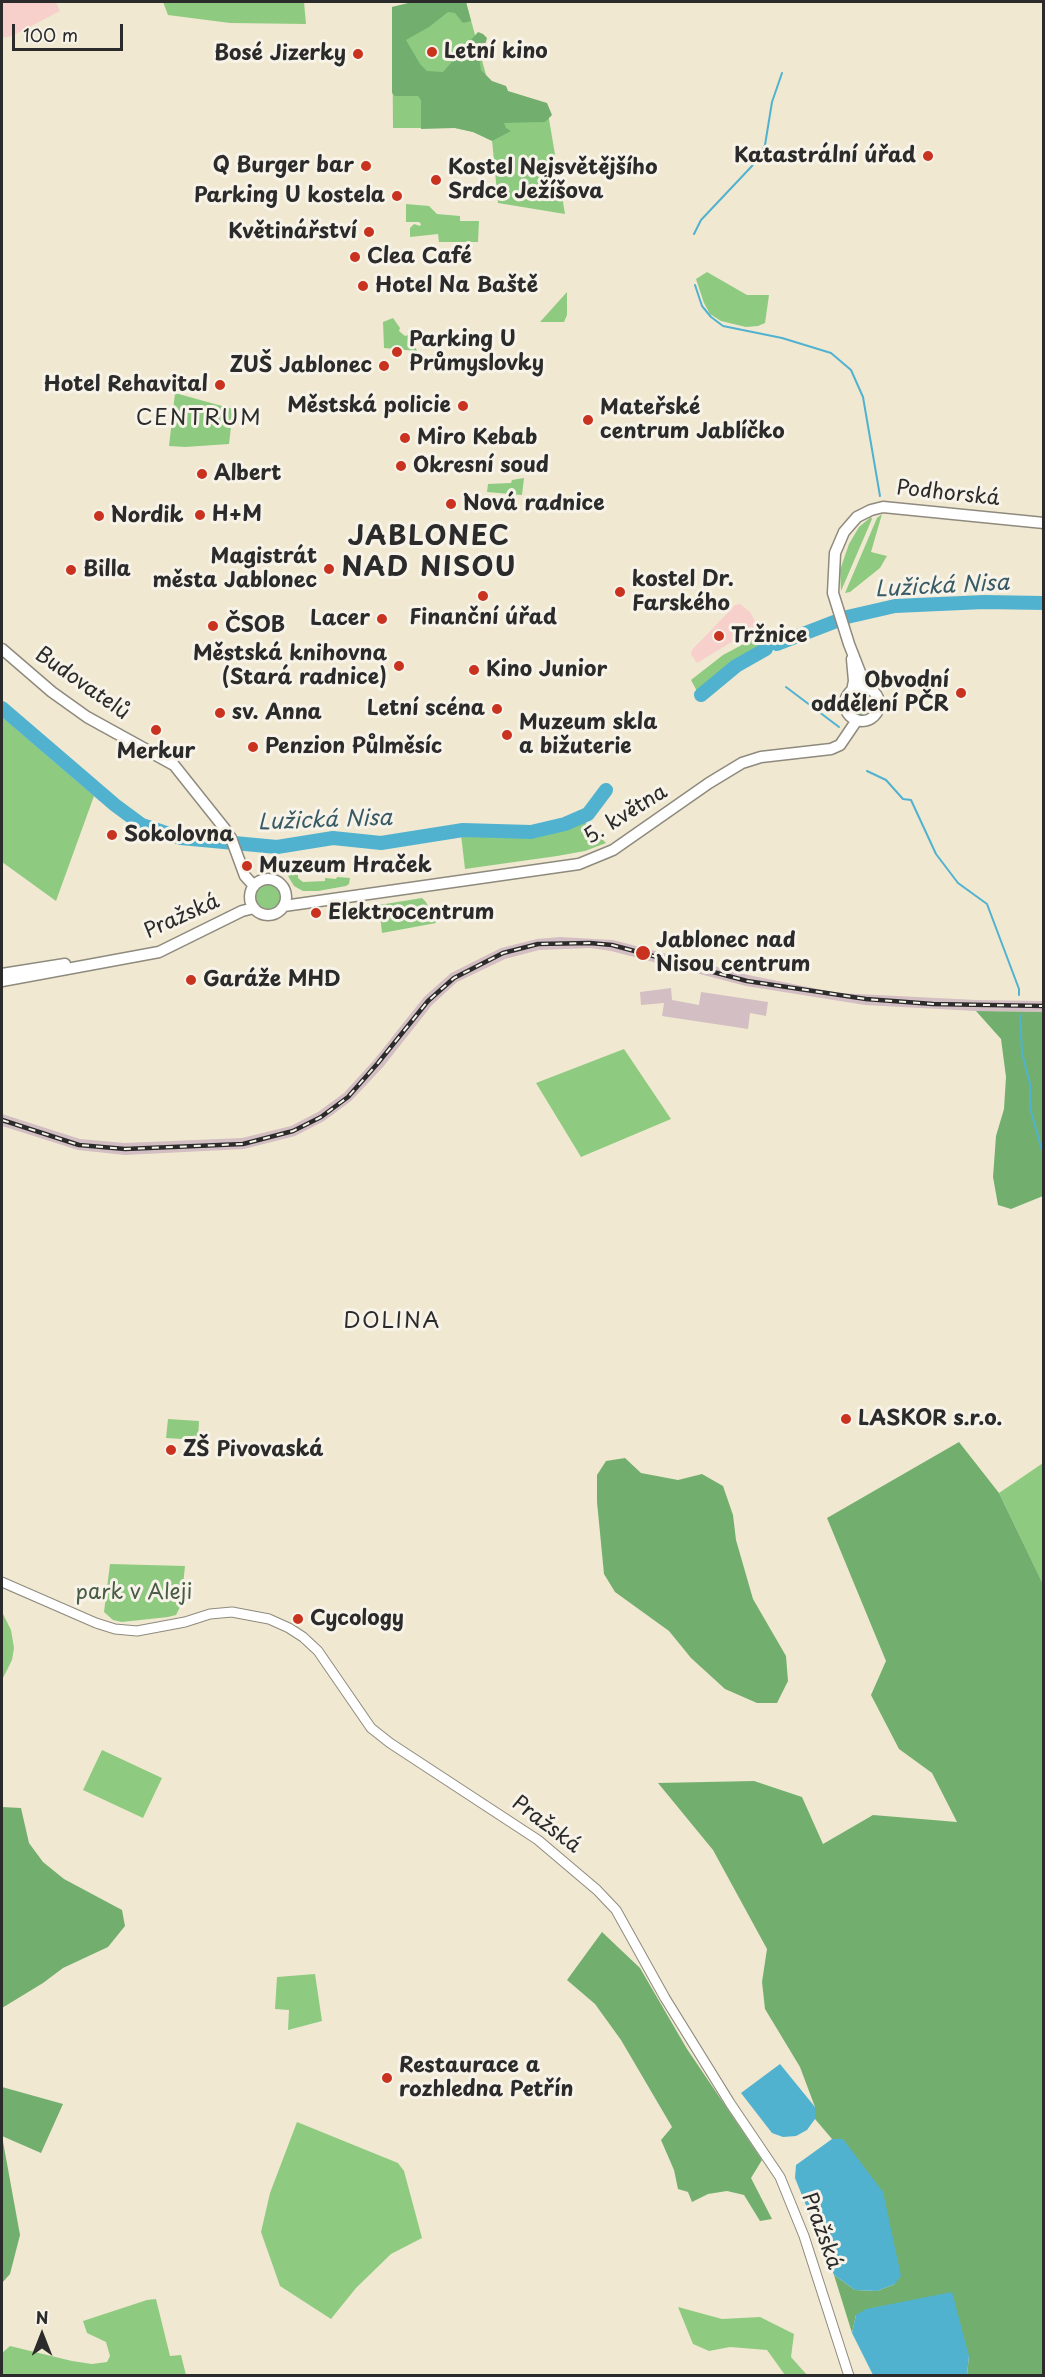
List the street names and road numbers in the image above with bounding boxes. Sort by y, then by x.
street label: Podhorská [895,476,1001,512]
street label: Budovatelů [30,642,134,726]
street label: 5. května [580,780,672,850]
street label: Pražská [140,889,224,945]
street label: Pražská [507,1791,585,1859]
street label: Pražská [796,2189,846,2273]

